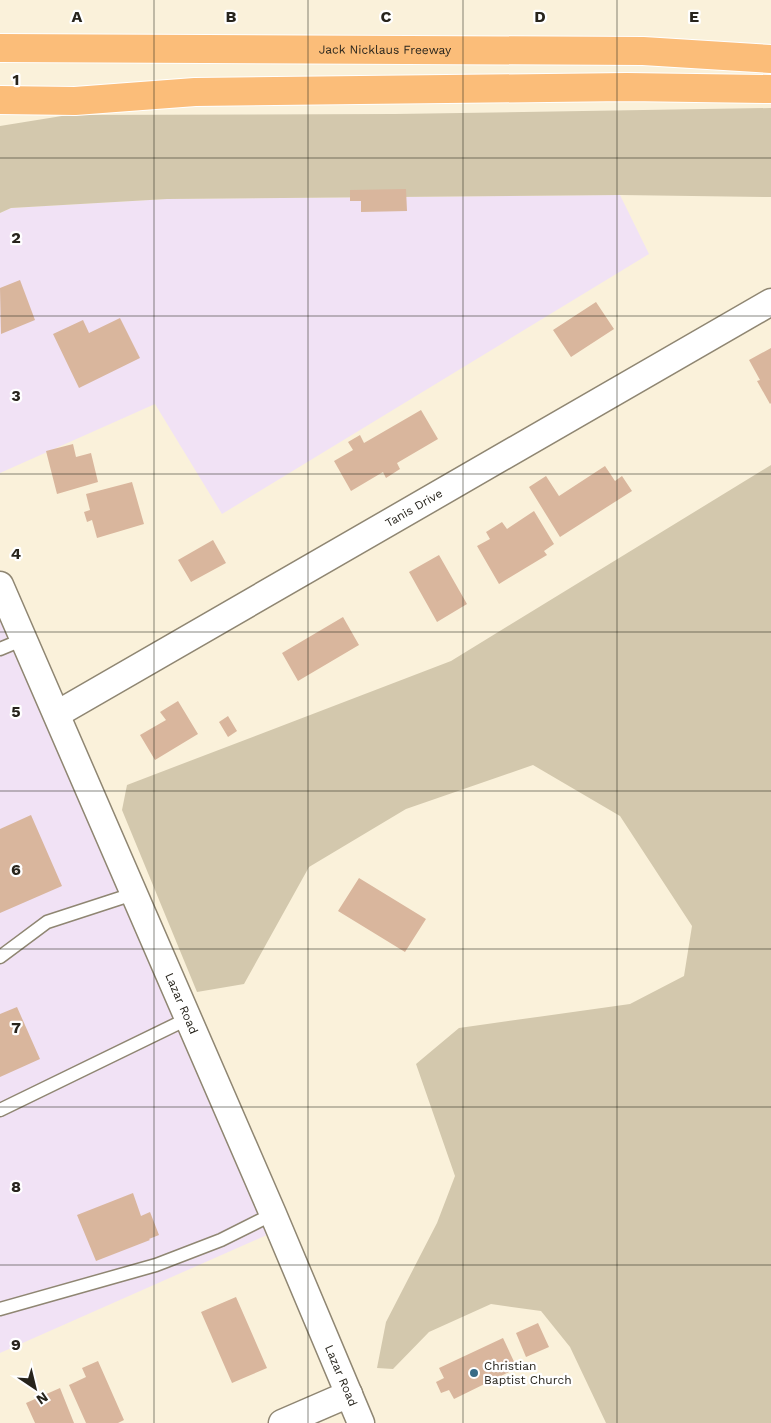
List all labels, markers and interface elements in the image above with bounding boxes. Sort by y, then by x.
text: A [72,7,83,26]
text: B [226,7,237,26]
text: C [381,7,392,26]
text: D [534,7,546,26]
text: E [689,7,699,26]
street label: Jack Nicklaus Freeway [319,42,452,57]
text: 1 [13,70,19,89]
text: 2 [11,228,21,247]
text: 3 [11,386,21,405]
street label: Tanis Drive [383,486,445,530]
text: 4 [11,544,21,563]
text: 5 [11,702,21,721]
text: 6 [11,860,21,879]
street label: Lazar Road [162,971,201,1036]
text: 7 [11,1018,21,1037]
text: 8 [11,1177,21,1196]
text: 9 [11,1335,21,1354]
street label: Lazar Road [322,1343,360,1408]
place label: Christian Baptist Church [484,1359,572,1387]
north arrow [10,1363,60,1413]
marker: Christian Baptist Church [468,1367,480,1379]
text: N [34,1389,51,1408]

